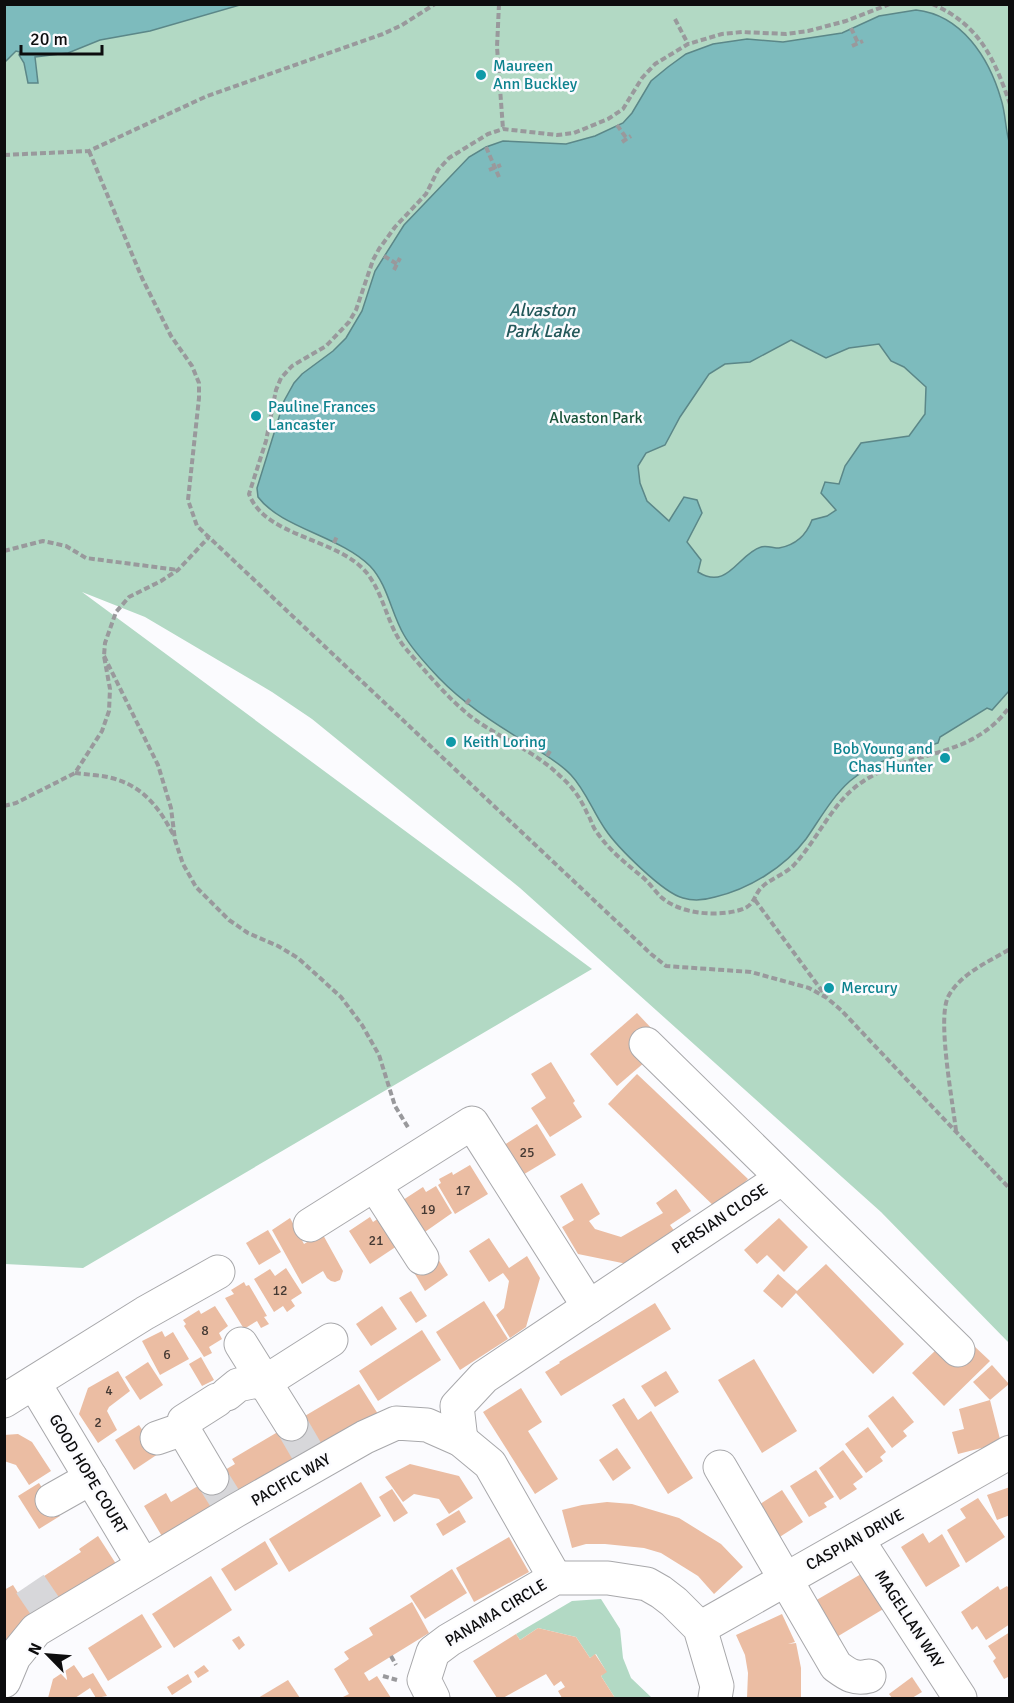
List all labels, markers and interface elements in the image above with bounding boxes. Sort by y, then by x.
scale bar [21,18,102,56]
text: 20 m [30,28,68,50]
place label: Maureen Ann Buckley [493,56,578,94]
marker: Maureen Ann Buckley [474,68,488,82]
water label: Alvaston Park Lake [505,299,580,342]
place label: Pauline Frances Lancaster [268,397,376,435]
park label: Alvaston Park [549,408,643,428]
marker: Pauline Frances Lancaster [249,409,263,423]
place label: Keith Loring [463,732,546,752]
marker: Keith Loring [444,735,458,749]
place label: Bob Young and Chas Hunter [833,739,933,777]
marker: Bob Young and Chas Hunter [938,751,952,765]
place label: Mercury [841,978,898,998]
marker: Mercury [822,981,836,995]
house number: 25 [519,1144,535,1161]
street label: PERSIAN CLOSE [668,1180,772,1258]
house number: 17 [455,1182,471,1199]
house number: 19 [420,1201,436,1218]
house number: 21 [368,1232,384,1249]
house number: 12 [272,1282,288,1299]
house number: 8 [201,1322,209,1339]
house number: 6 [163,1346,171,1363]
house number: 4 [105,1382,113,1399]
street label: GOOD HOPE COURT [44,1410,132,1538]
house number: 2 [94,1414,102,1431]
street label: PACIFIC WAY [248,1449,334,1511]
street label: CASPIAN DRIVE [802,1505,908,1575]
street label: MAGELLAN WAY [870,1566,948,1672]
street label: PANAMA CIRCLE [441,1575,551,1651]
north arrow [18,1625,78,1685]
text: N [24,1640,47,1658]

